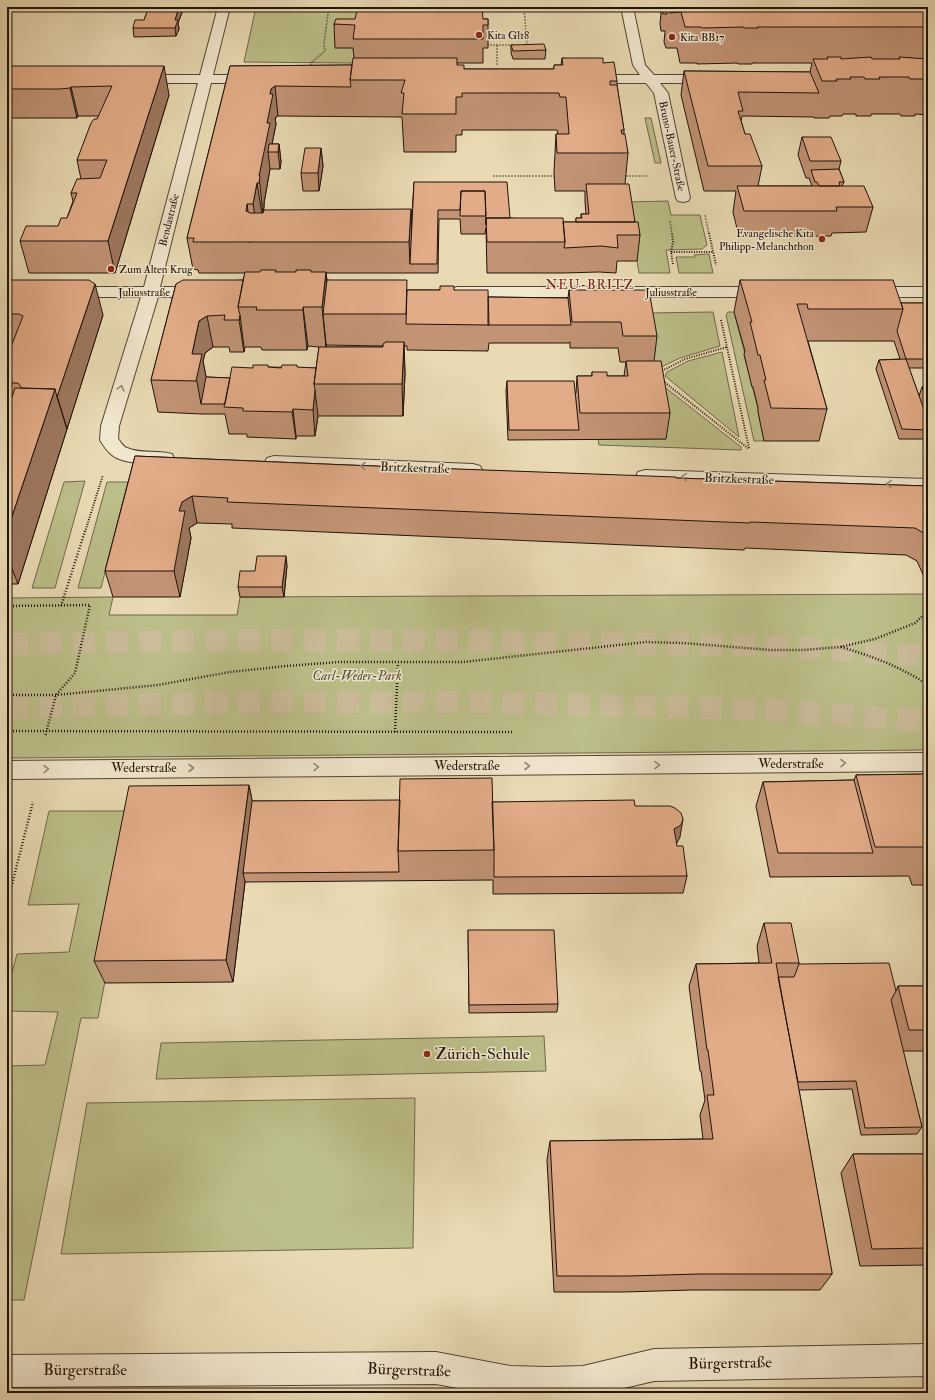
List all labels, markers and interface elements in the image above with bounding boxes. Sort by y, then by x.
place label: Kita Gl18 [487,29,529,42]
marker: Kita Gl18 [474,30,484,40]
place label: Kita BB17 [680,31,724,44]
marker: Kita BB17 [667,32,677,42]
street label: Bruno-Bauer-Straße [656,100,688,193]
street label: Bendastraße [156,192,182,248]
place label: Evangelische Kita Philipp-Melanchthon [719,227,814,254]
marker: Evangelische Kita Philipp-Melanchthon [817,234,827,244]
place label: Zum Alten Krug [119,263,193,276]
marker: Zum Alten Krug [106,264,116,274]
district label: NEU-BRITZ [546,277,634,293]
street label: Juliusstraße [117,286,170,300]
street label: Juliusstraße [644,286,697,300]
one-way arrow [116,385,125,392]
street label: Britzkestraße [380,459,451,477]
one-way arrow [360,461,366,470]
street label: Britzkestraße [704,470,775,488]
one-way arrow [681,473,687,481]
one-way arrow [886,480,892,488]
park label: Carl-Weder-Park [312,668,402,684]
street label: Wederstraße [757,756,824,772]
street label: Wederstraße [433,758,500,774]
one-way arrow [840,759,846,767]
street label: Wederstraße [110,760,177,776]
one-way arrow [524,761,530,770]
one-way arrow [654,761,660,769]
one-way arrow [313,763,319,771]
one-way arrow [188,764,194,772]
one-way arrow [43,765,49,773]
place label: Zürich-Schule [435,1044,530,1064]
marker: Zürich-Schule [422,1049,432,1059]
street label: Bürgerstraße [688,1352,772,1374]
street label: Bürgerstraße [367,1359,451,1381]
street label: Bürgerstraße [43,1360,127,1380]

